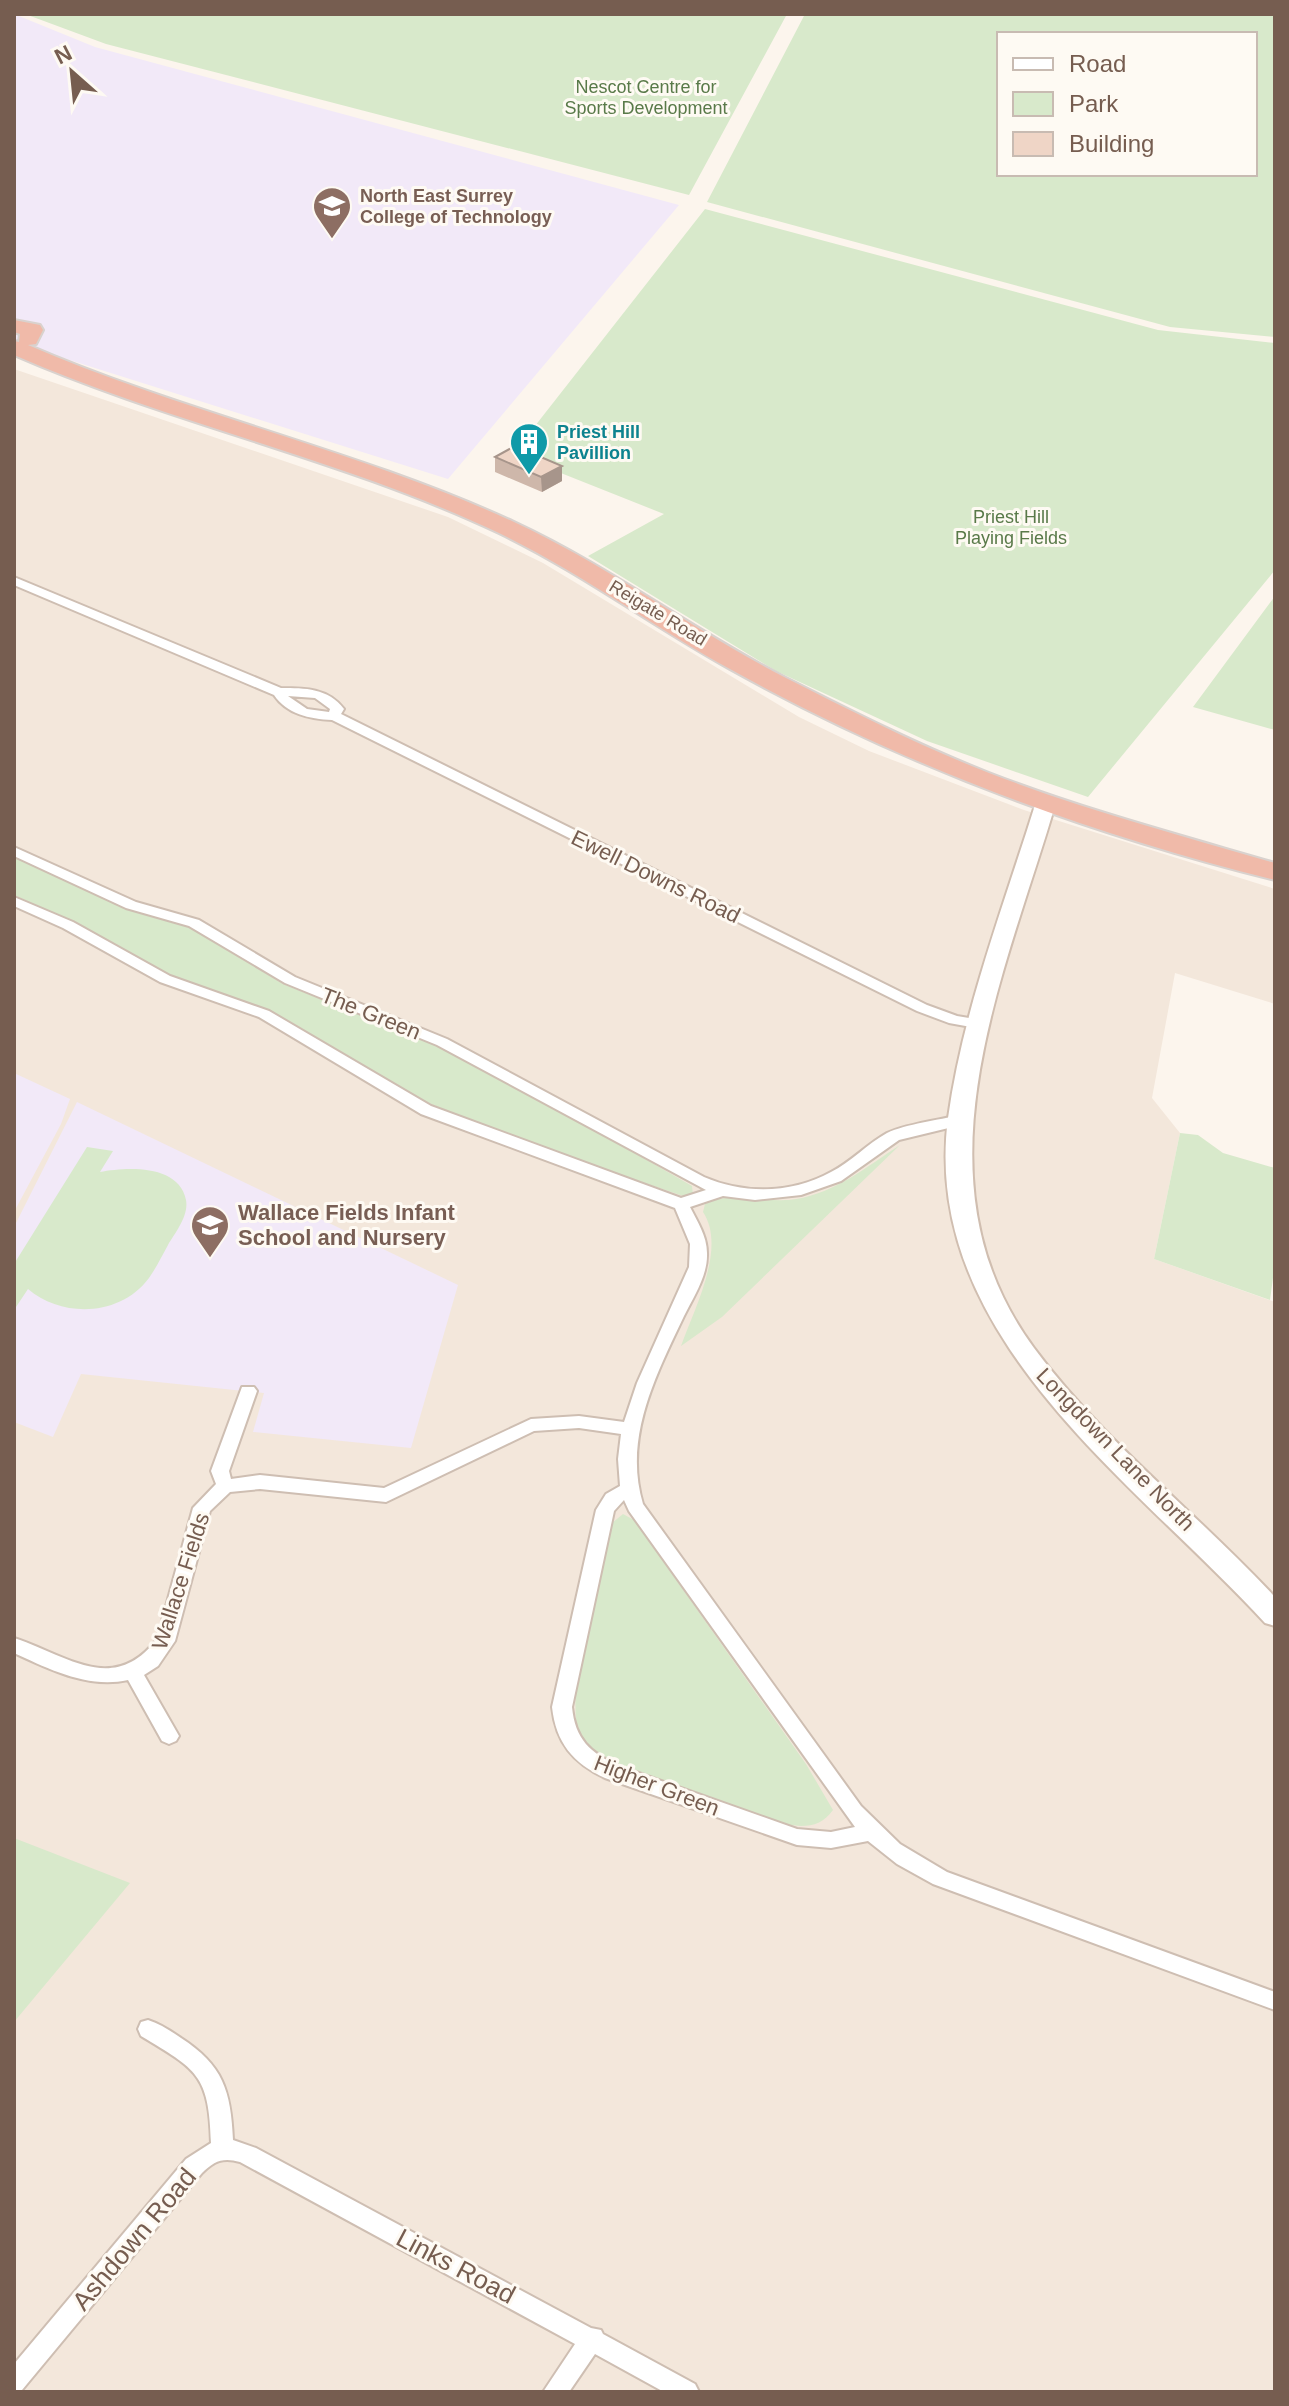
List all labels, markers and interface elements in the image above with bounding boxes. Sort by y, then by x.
north arrow [32,32,112,112]
legend [997,32,1257,176]
text: N [50,40,76,69]
text: Road [1069,50,1126,77]
park label: Nescot Centre for Sports Development [564,77,728,118]
text: Park [1069,90,1119,117]
text: Building [1069,130,1154,157]
school or university icon: North East Surrey College of Technology [311,185,353,240]
place label: North East Surrey College of Technology [360,186,552,227]
building icon: Priest Hill Pavillion [508,421,550,476]
place label: Priest Hill Pavillion [557,422,640,463]
park label: Priest Hill Playing Fields [955,507,1067,548]
street label: Reigate Road [606,576,710,650]
street label: Ewell Downs Road [567,825,744,928]
street label: The Green [317,982,424,1045]
place label: Wallace Fields Infant School and Nursery [238,1200,455,1250]
school or university icon: Wallace Fields Infant School and Nursery [189,1204,231,1259]
street label: Longdown Lane North [1031,1363,1200,1536]
street label: Wallace Fields [147,1510,214,1653]
street label: Higher Green [591,1750,723,1821]
street label: Ashdown Road [66,2162,202,2316]
street label: Links Road [392,2222,520,2310]

